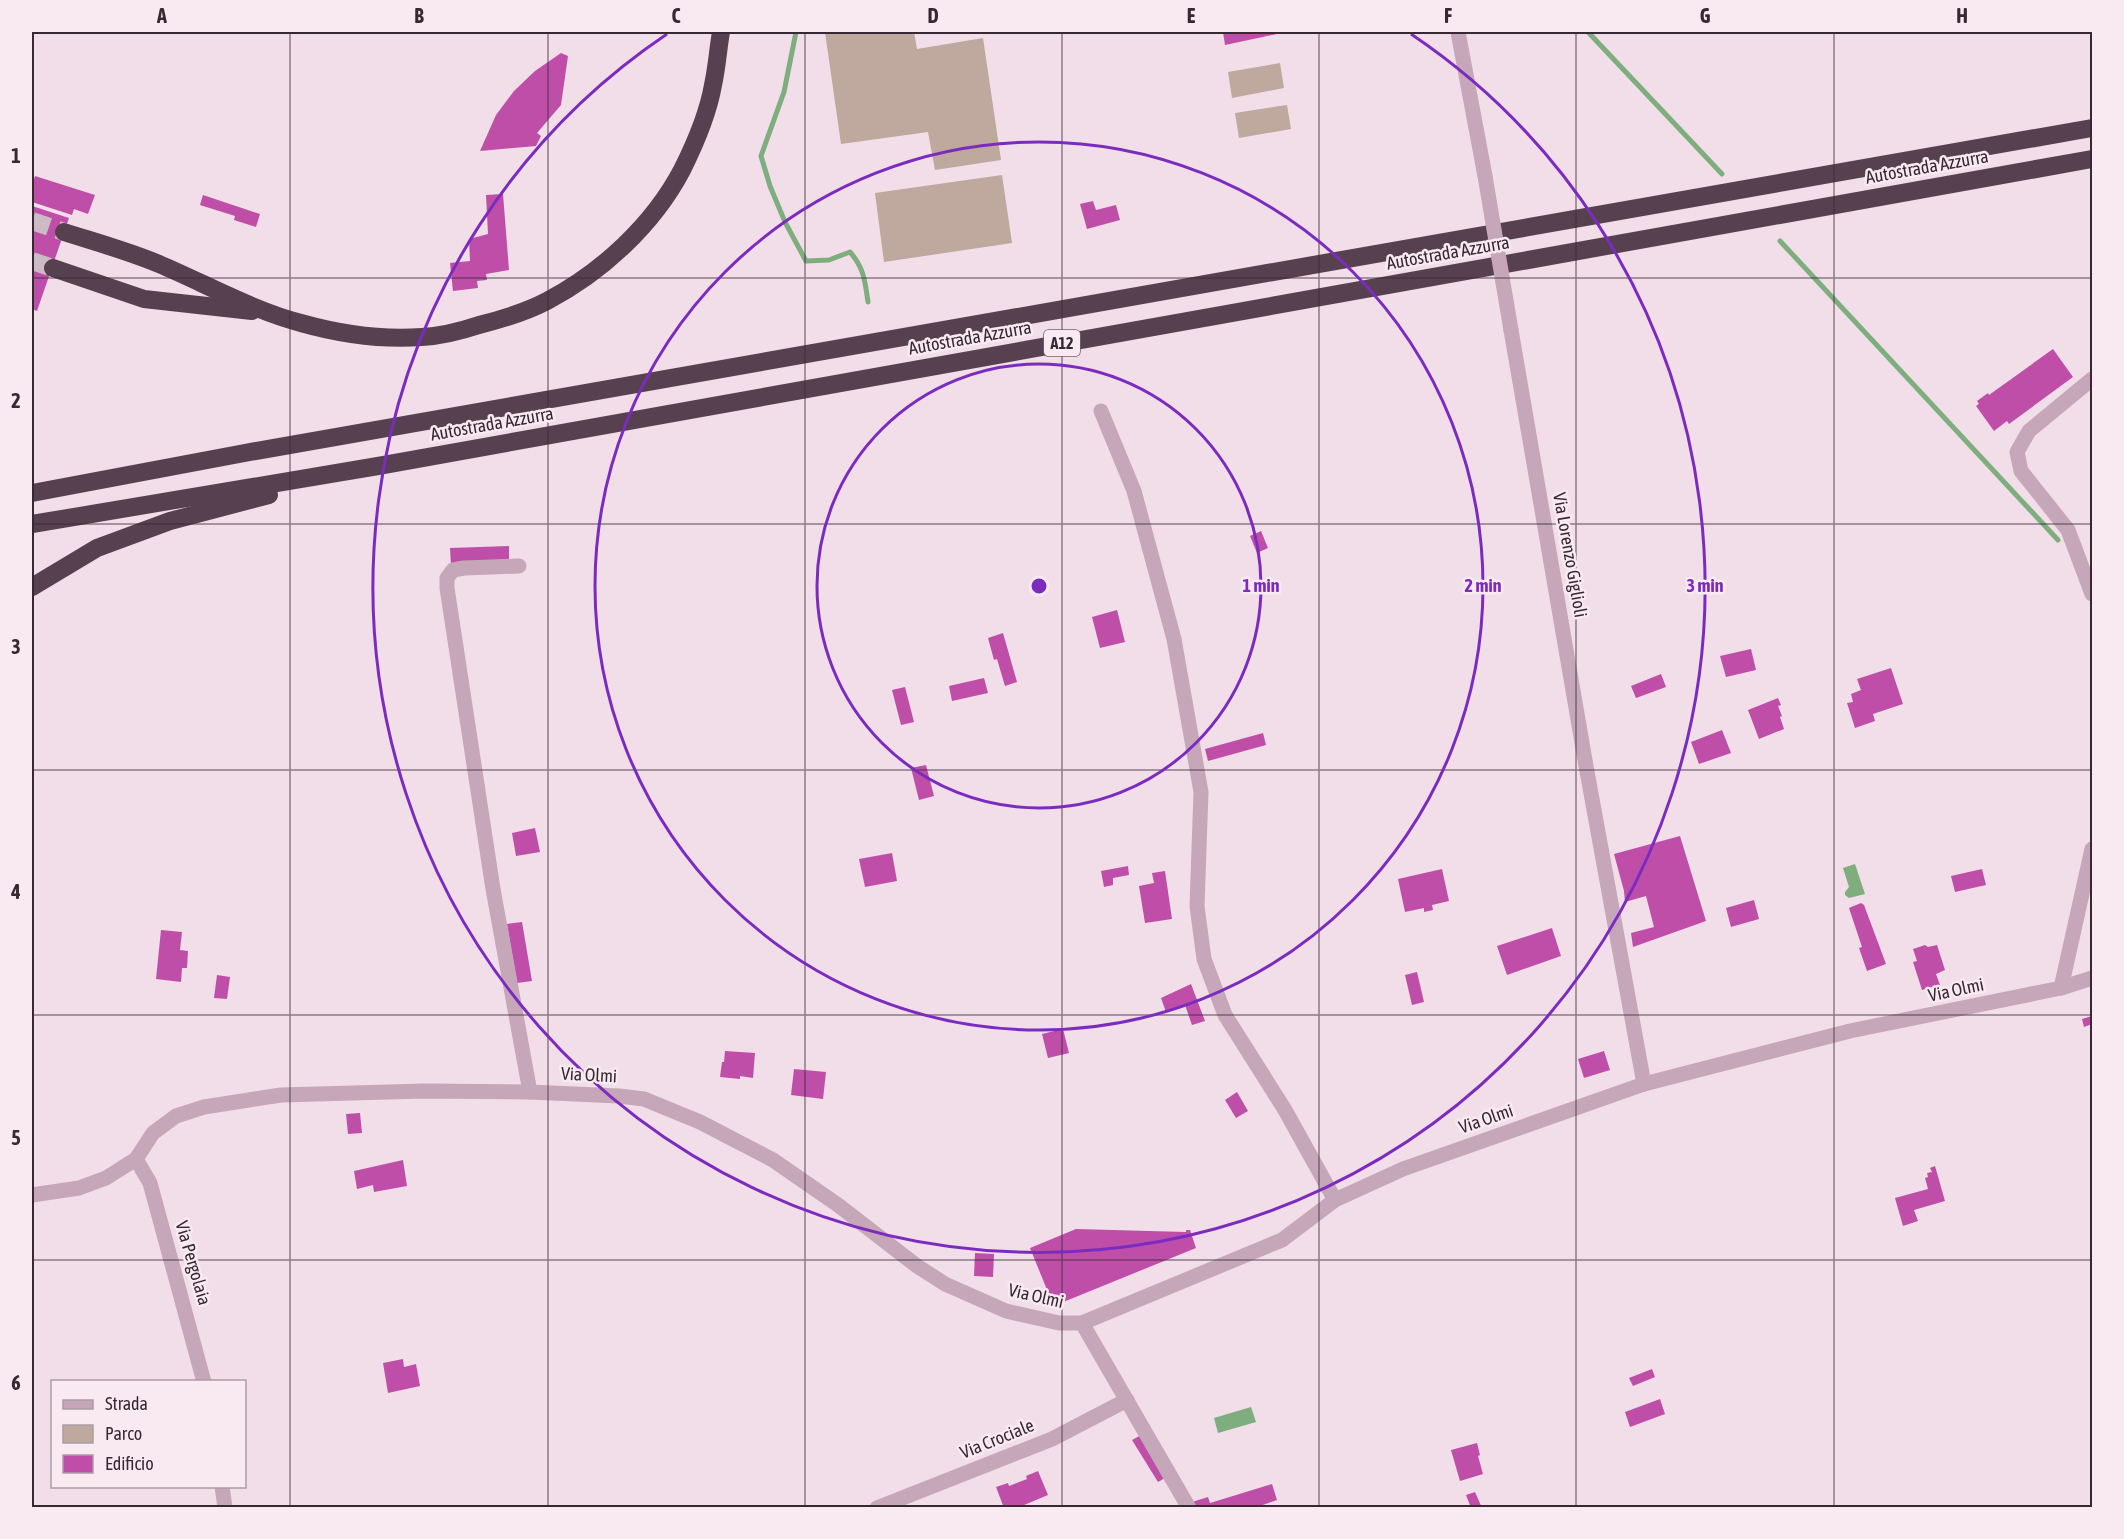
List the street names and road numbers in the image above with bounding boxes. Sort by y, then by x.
street label: Autostrada Azzurra [1864,145,1990,188]
street label: Autostrada Azzurra [1385,231,1511,274]
street label: Autostrada Azzurra [907,316,1033,359]
road number: A12 [1044,330,1080,356]
street label: Autostrada Azzurra [429,402,555,445]
street label: Via Lorenzo Giglioli [1549,491,1592,619]
street label: Via Olmi [1926,973,1986,1006]
street label: Via Olmi [560,1063,618,1086]
street label: Via Olmi [1456,1099,1516,1138]
street label: Via Pergolaia [171,1218,216,1308]
street label: Via Olmi [1006,1279,1066,1312]
street label: Via Crociale [957,1414,1037,1463]

